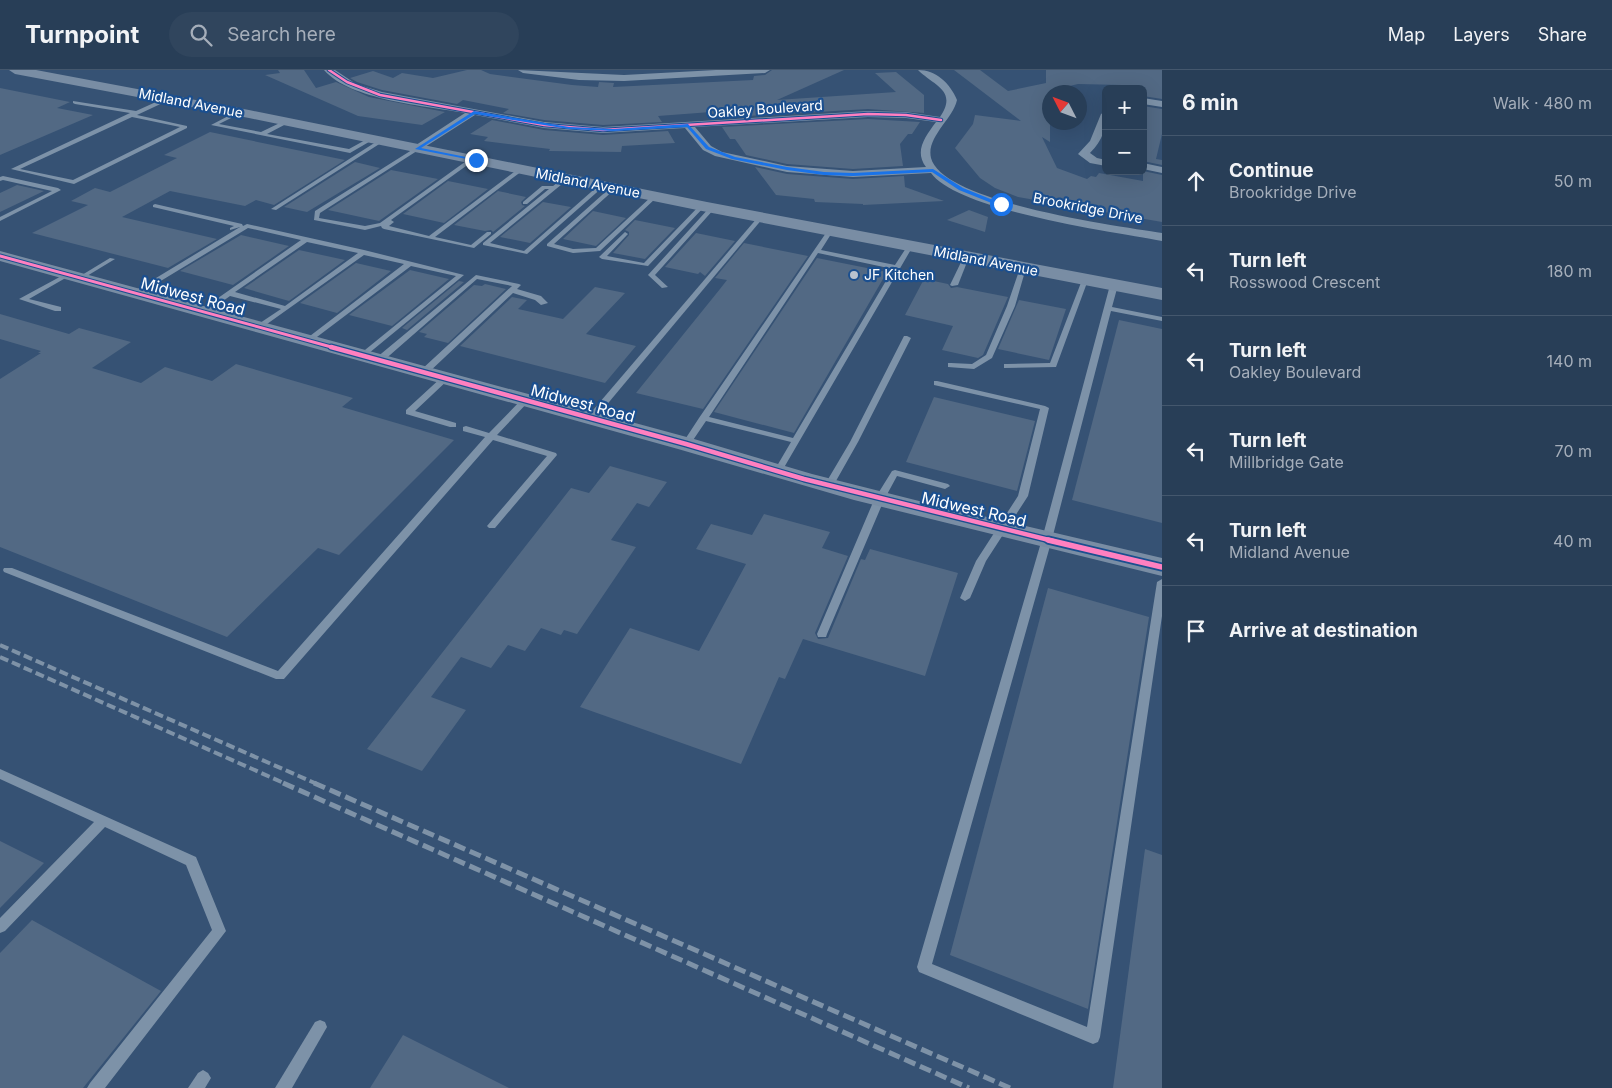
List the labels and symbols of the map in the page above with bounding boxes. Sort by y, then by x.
street label: Midland Avenue [138,84,245,121]
north arrow [1042,85,1087,130]
street label: Oakley Boulevard [707,96,823,121]
route end [465,149,488,172]
street label: Midland Avenue [535,164,642,201]
street label: Brookridge Drive [1032,189,1144,226]
route start [990,193,1013,216]
street label: Midland Avenue [933,242,1040,279]
place label: JF Kitchen [864,266,934,283]
marker: JF Kitchen [848,269,860,281]
street label: Midwest Road [139,272,247,320]
street label: Midwest Road [529,379,637,427]
street label: Midwest Road [920,487,1028,531]

